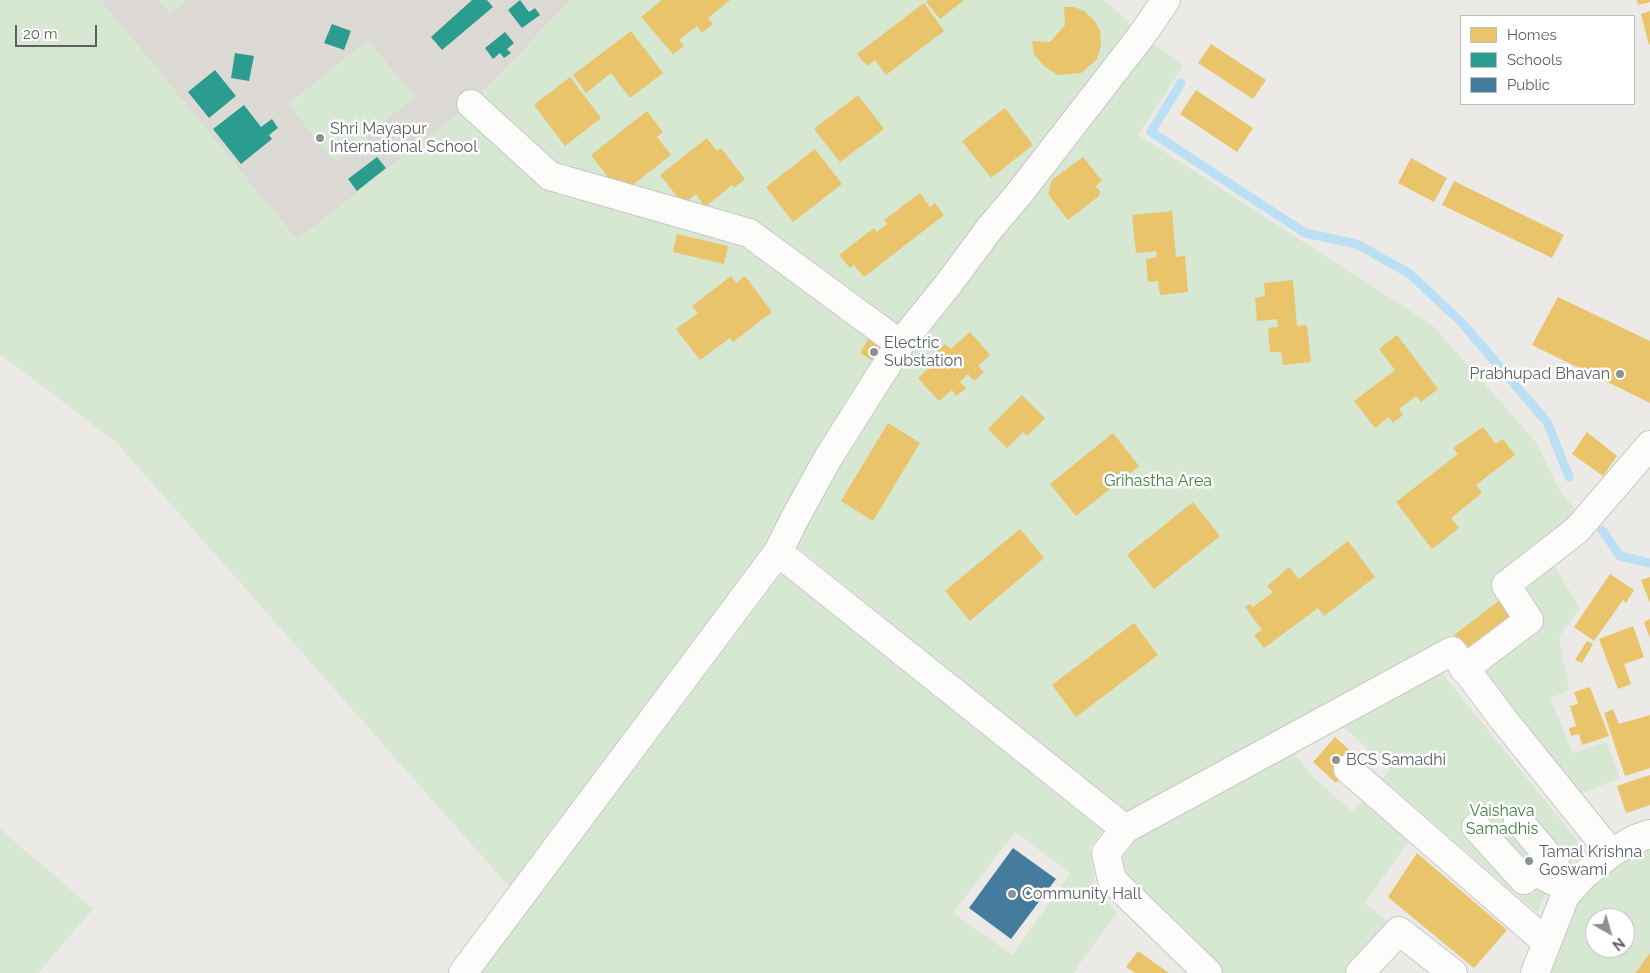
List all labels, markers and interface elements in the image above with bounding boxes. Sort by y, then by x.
scale bar [18,15,100,47]
legend [1460,15,1635,105]
text: 20 m [23,25,58,43]
text: Homes [1507,26,1557,44]
text: Schools [1507,51,1562,69]
text: Public [1507,76,1550,94]
place label: Shri Mayapur International School [330,119,477,157]
marker: Shri Mayapur International School [314,132,326,144]
place label: Electric Substation [884,333,963,371]
marker: Electric Substation [868,346,880,358]
place label: Prabhupad Bhavan [1470,364,1610,384]
marker: Prabhupad Bhavan [1614,368,1626,380]
park label: Grihastha Area [1104,471,1212,491]
place label: BCS Samadhi [1346,750,1446,770]
marker: BCS Samadhi [1330,754,1342,766]
park label: Vaishava Samadhis [1466,801,1538,839]
place label: Tamal Krishna Goswami [1539,842,1642,880]
marker: Tamal Krishna Goswami [1523,855,1535,867]
place label: Community Hall [1022,884,1141,904]
marker: Community Hall [1006,888,1018,900]
north arrow [1585,908,1635,958]
text: N [1609,934,1628,954]

